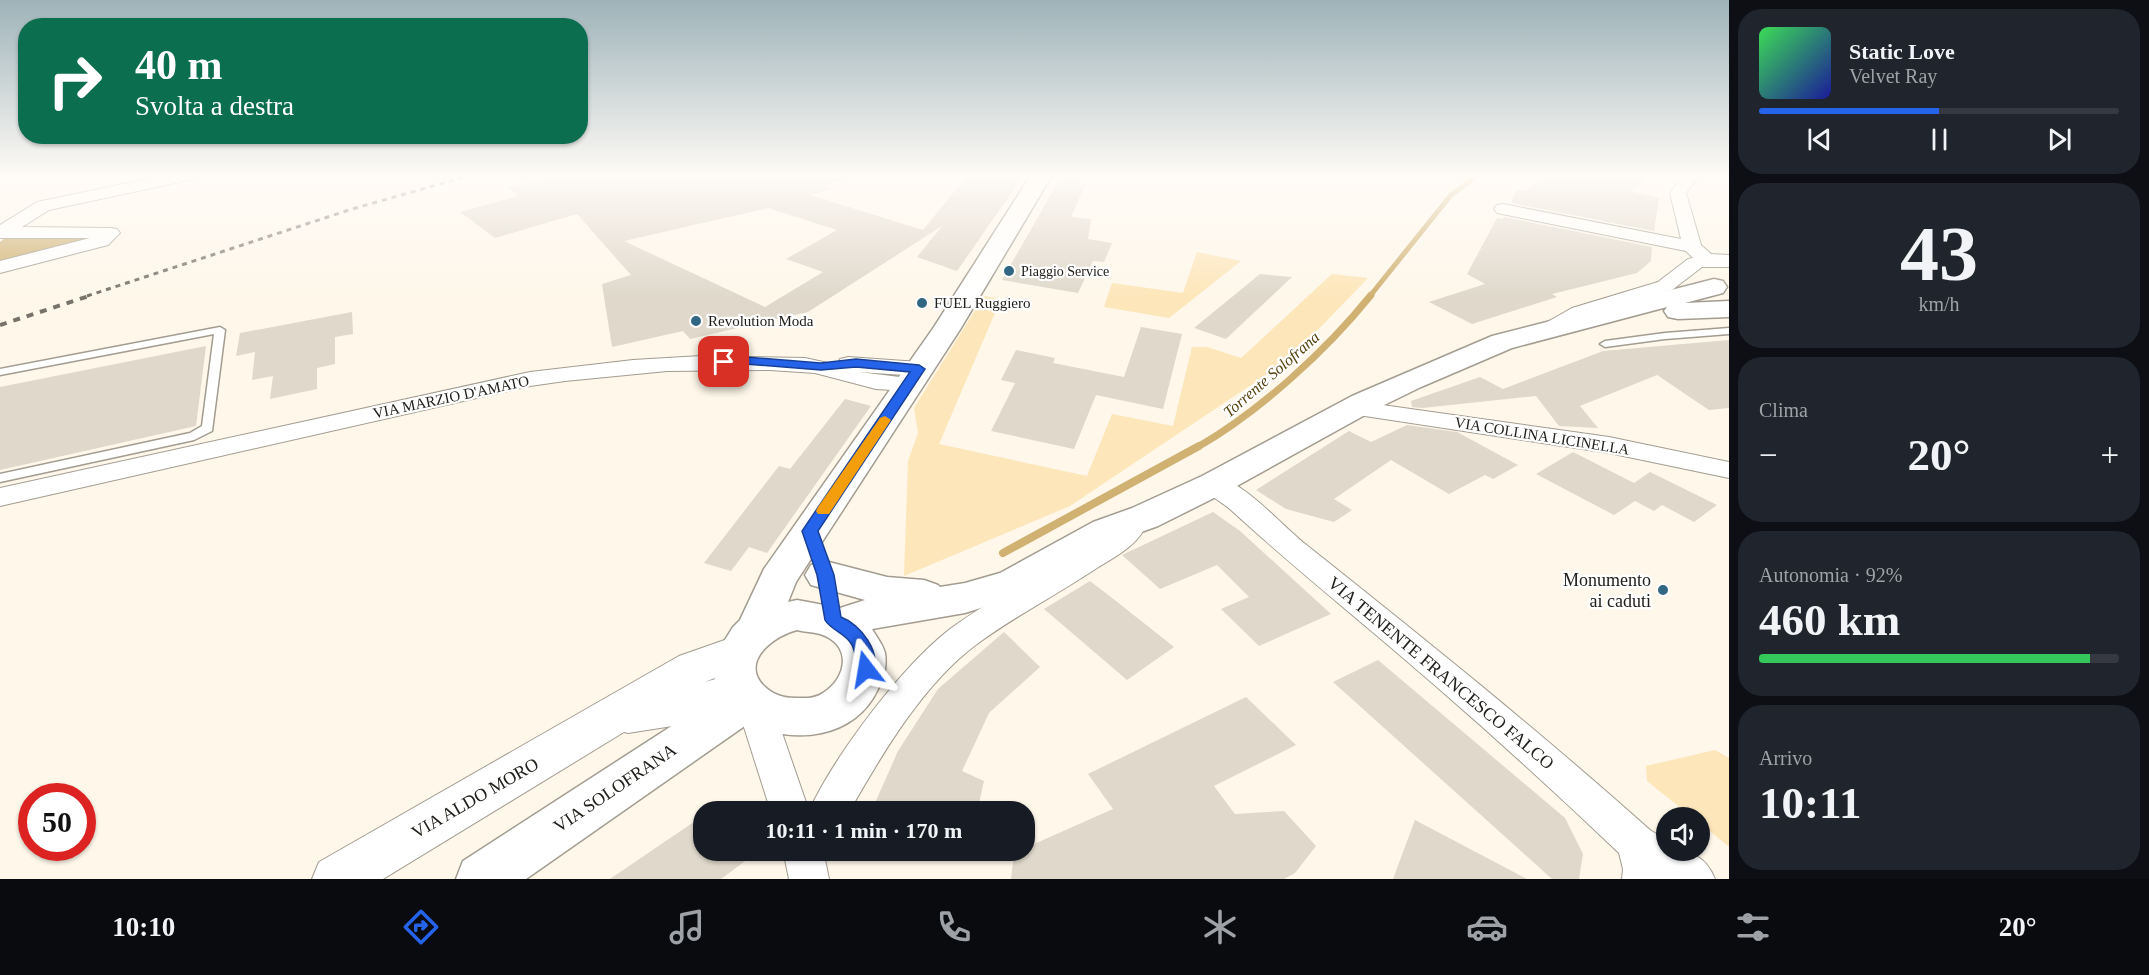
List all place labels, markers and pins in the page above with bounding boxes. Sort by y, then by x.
marker: Piaggio Service [1002,264,1016,278]
place label: Piaggio Service [1021,264,1109,279]
place label: FUEL Ruggiero [934,295,1031,311]
marker: FUEL Ruggiero [915,296,929,310]
place label: Revolution Moda [708,313,814,329]
marker: Revolution Moda [689,314,703,328]
pin [698,336,749,387]
place label: Monumento ai caduti [1563,570,1651,611]
marker: Monumento ai caduti [1656,583,1670,597]

